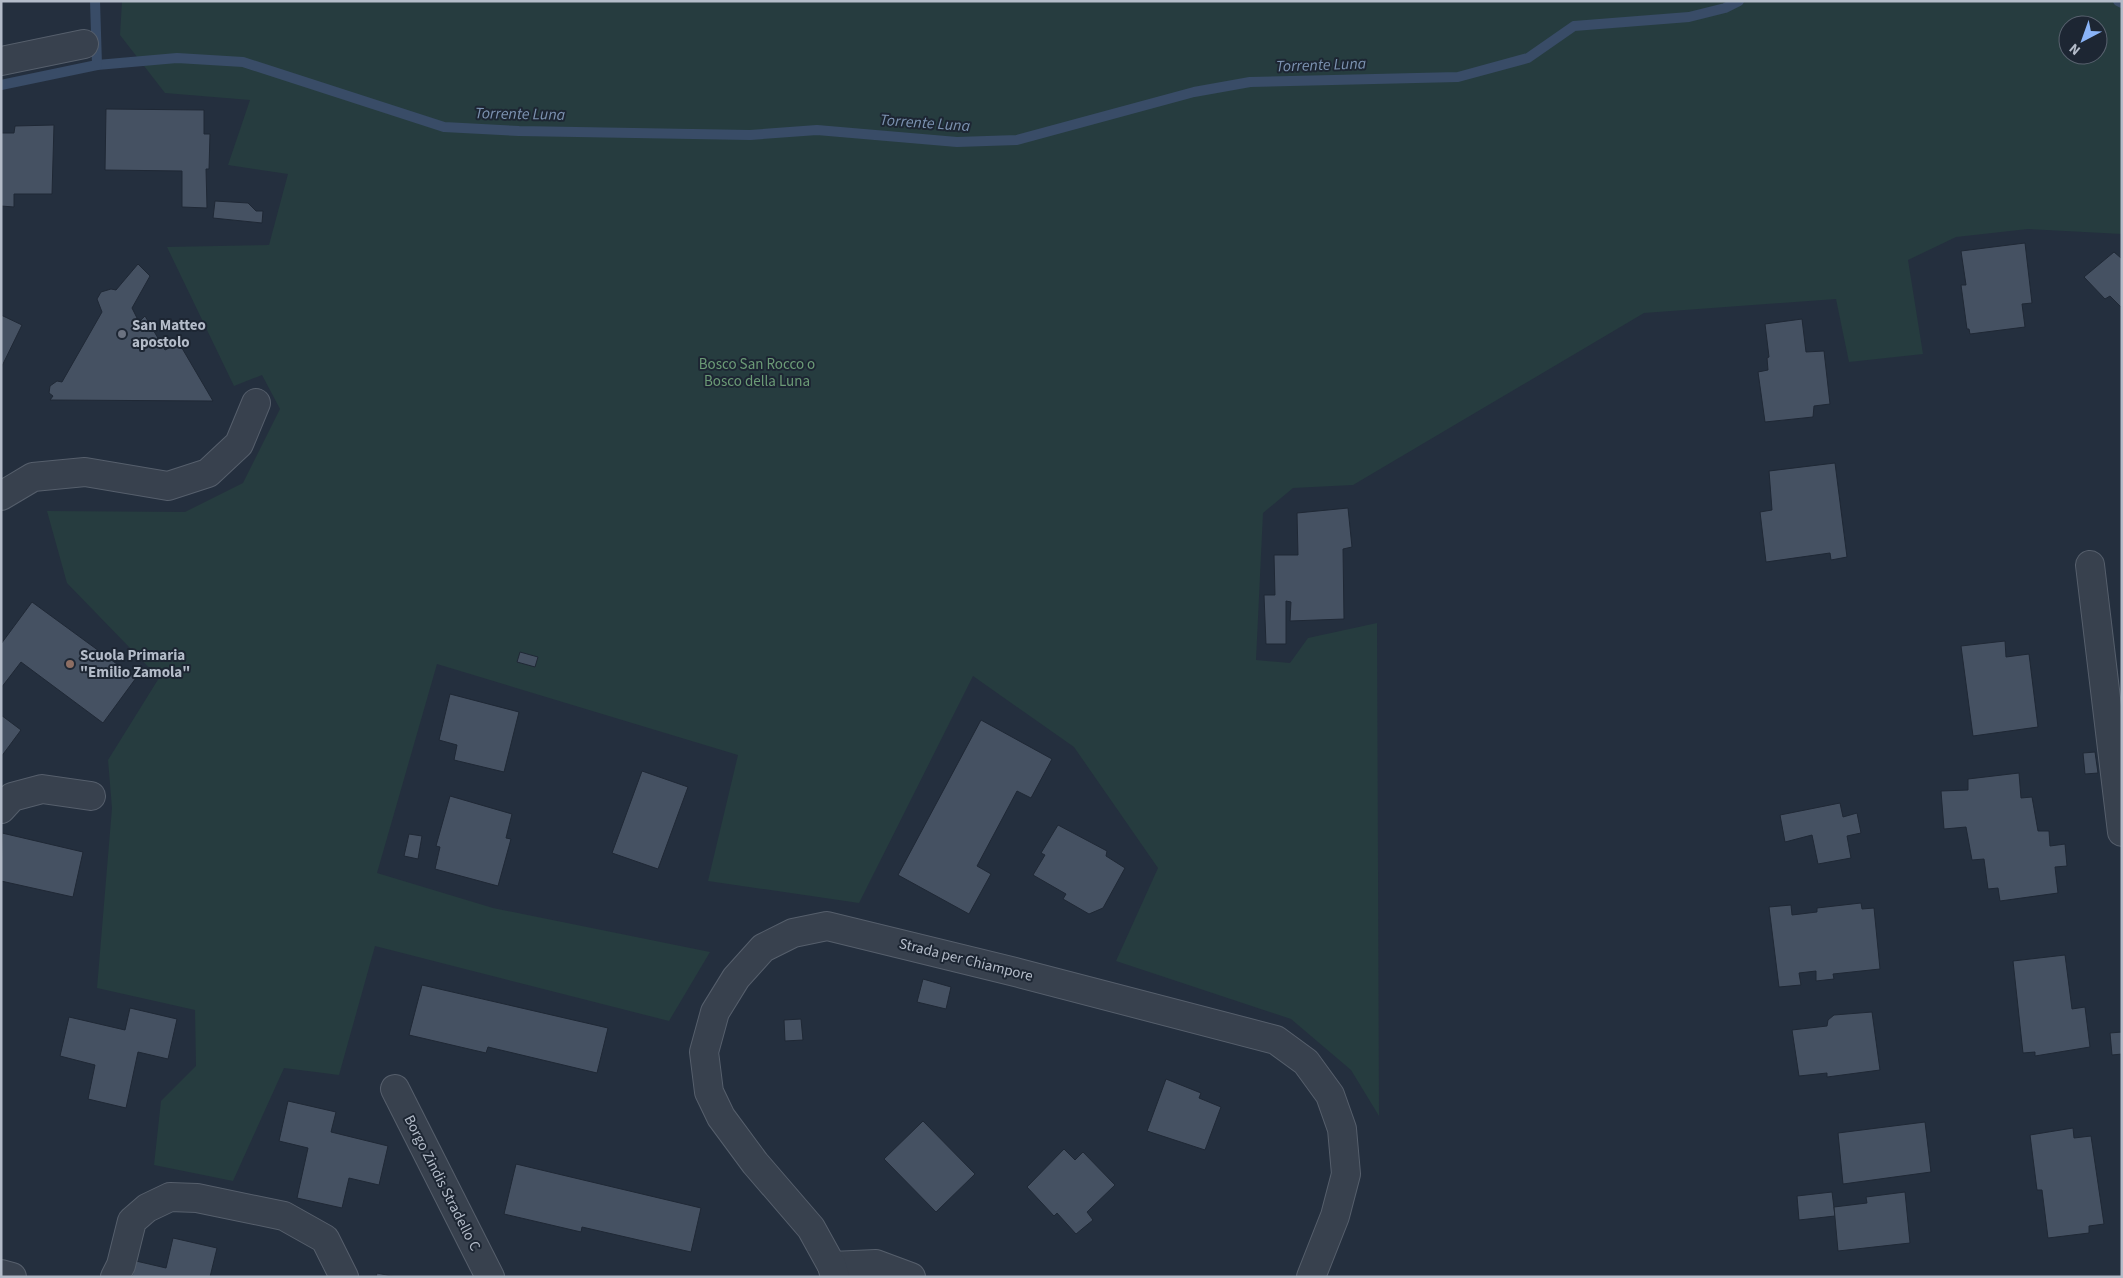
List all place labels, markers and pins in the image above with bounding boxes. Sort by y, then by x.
place label: San Matteo apostolo [132,315,206,353]
marker: San Matteo apostolo [116,328,128,340]
place label: Scuola Primaria "Emilio Zamola" [80,645,190,683]
marker: Scuola Primaria "Emilio Zamola" [64,658,76,670]

